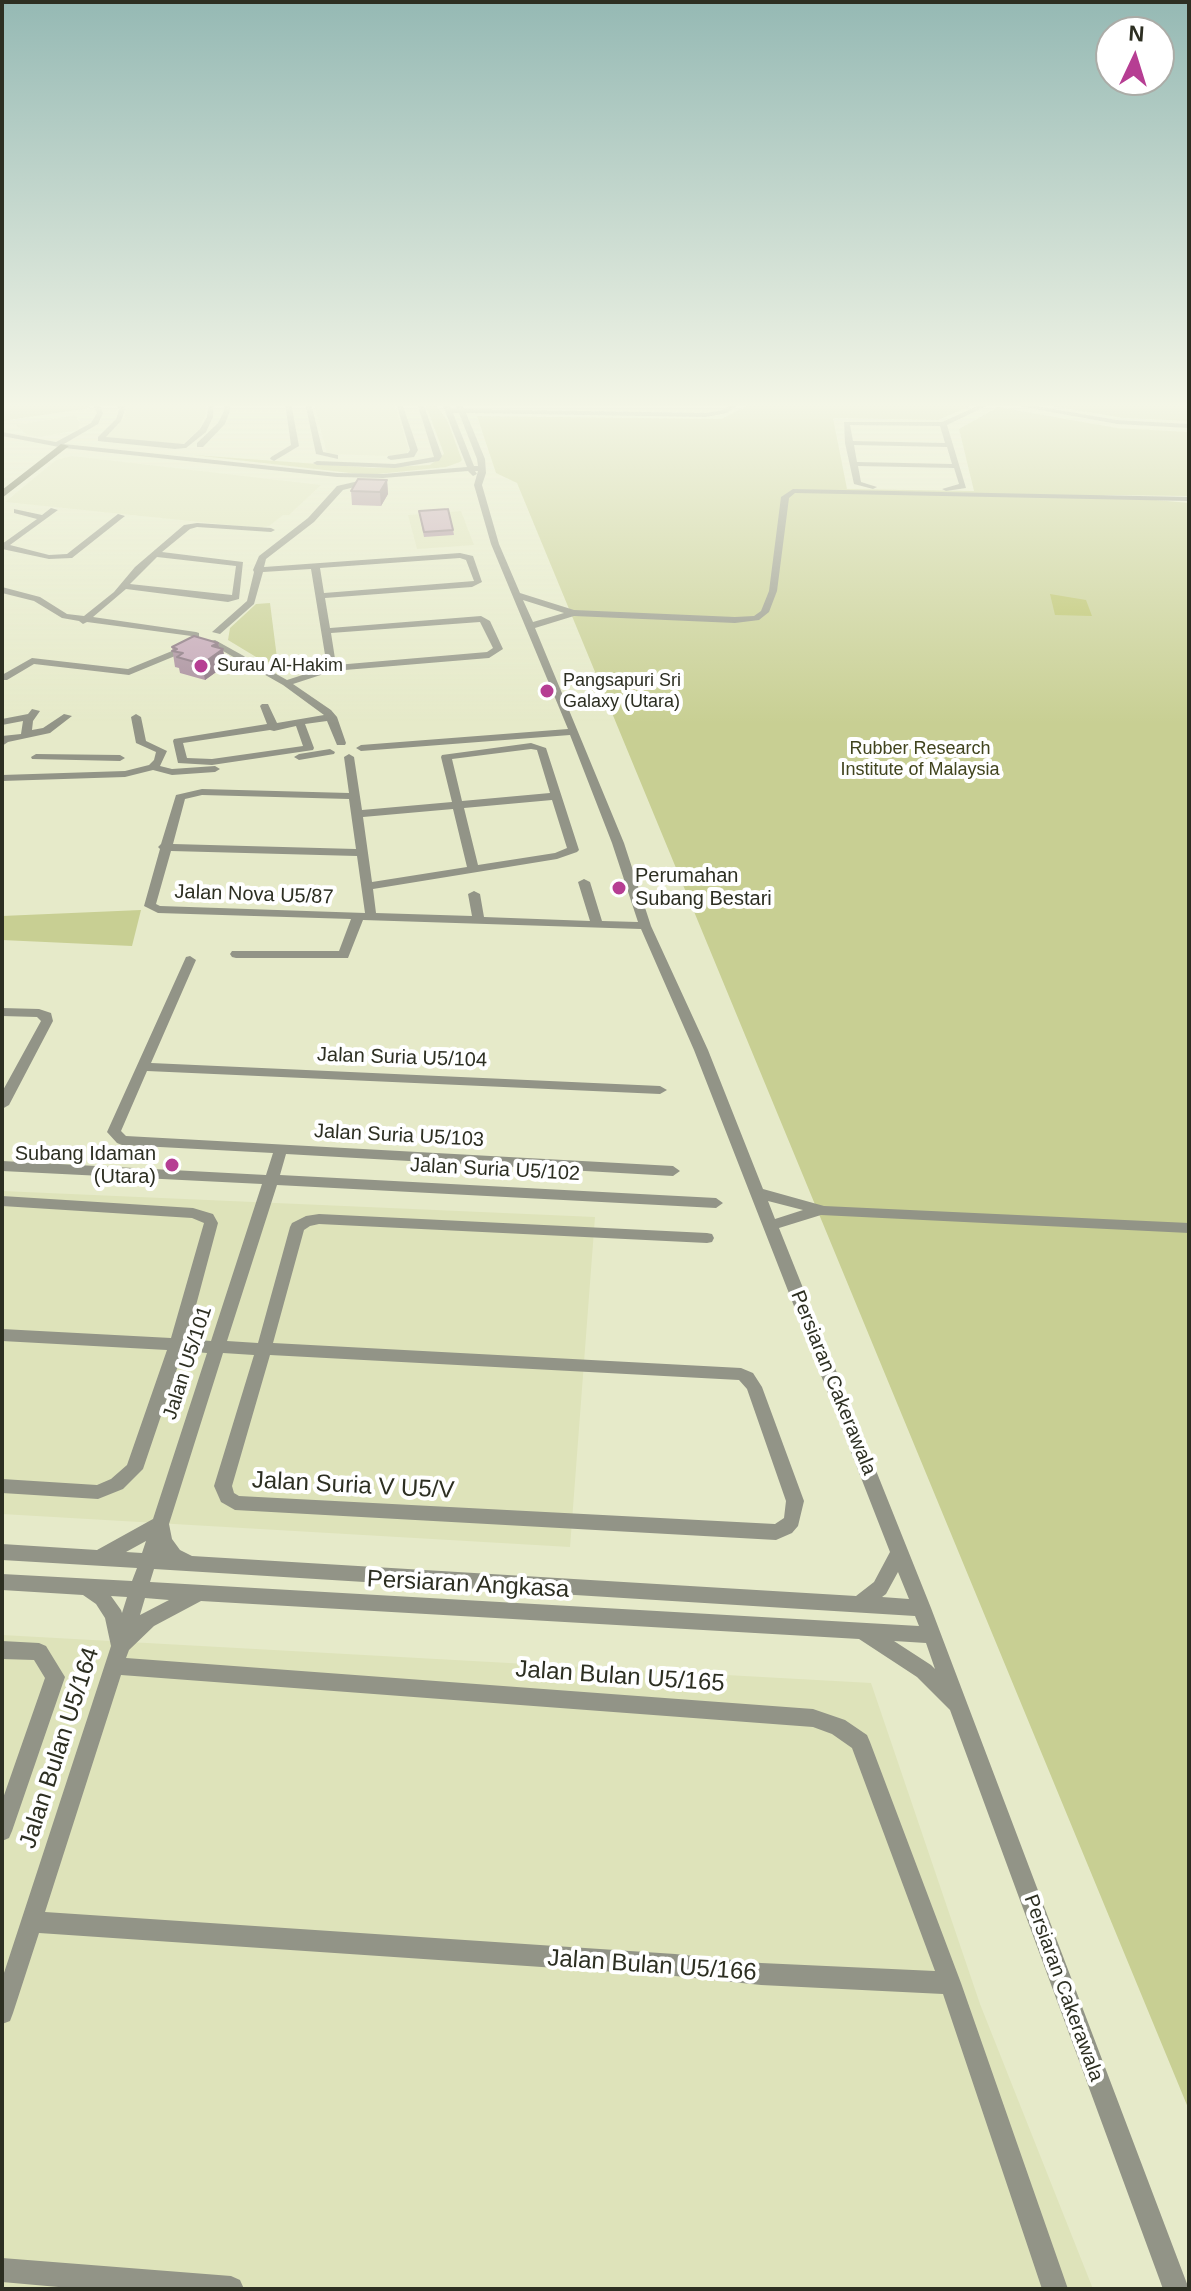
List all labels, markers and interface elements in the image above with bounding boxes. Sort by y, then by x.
north arrow [1095,16,1175,96]
text: N [1128,21,1145,47]
place label: Surau Al-Hakim [217,655,343,677]
marker: Surau Al-Hakim [192,657,210,675]
place label: Pangsapuri Sri Galaxy (Utara) [563,670,681,712]
marker: Pangsapuri Sri Galaxy (Utara) [538,682,556,700]
park label: Rubber Research Institute of Malaysia [840,738,1000,780]
place label: Perumahan Subang Bestari [635,864,772,911]
marker: Perumahan Subang Bestari [610,879,628,897]
street label: Jalan Nova U5/87 [174,880,334,910]
street label: Jalan Suria U5/104 [317,1043,487,1073]
street label: Jalan Suria U5/103 [313,1120,485,1152]
place label: Subang Idaman (Utara) [15,1142,156,1189]
street label: Jalan Suria U5/102 [409,1154,581,1186]
marker: Subang Idaman (Utara) [163,1156,181,1174]
street label: Persiaran Cakerawala [785,1287,881,1479]
street label: Jalan U5/101 [158,1303,218,1423]
street label: Jalan Suria V U5/V [251,1466,455,1506]
street label: Persiaran Angkasa [366,1565,570,1605]
street label: Jalan Bulan U5/164 [14,1644,106,1852]
street label: Jalan Bulan U5/165 [515,1655,725,1699]
street label: Persiaran Cakerawala [1018,1891,1108,2085]
street label: Jalan Bulan U5/166 [547,1944,757,1988]

